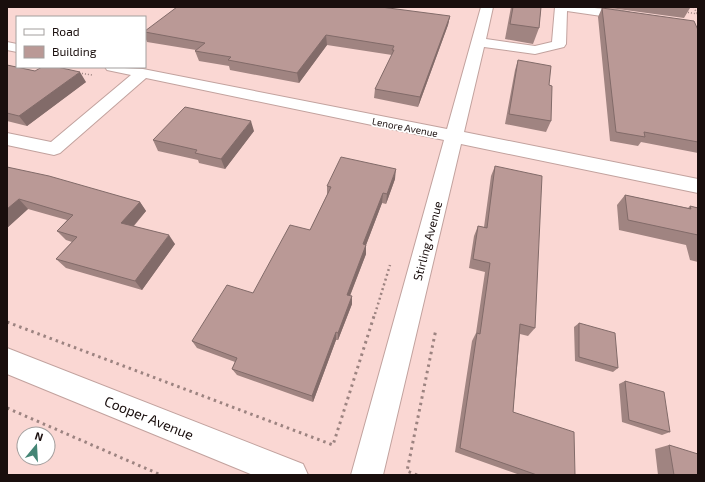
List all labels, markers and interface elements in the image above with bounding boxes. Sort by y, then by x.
legend [16,16,146,68]
text: Road [52,24,80,38]
text: Building [52,44,97,58]
street label: Lenore Avenue [371,115,439,139]
street label: Stirling Avenue [410,199,444,282]
street label: Cooper Avenue [102,392,196,443]
north arrow [16,426,56,466]
text: N [33,429,45,443]

